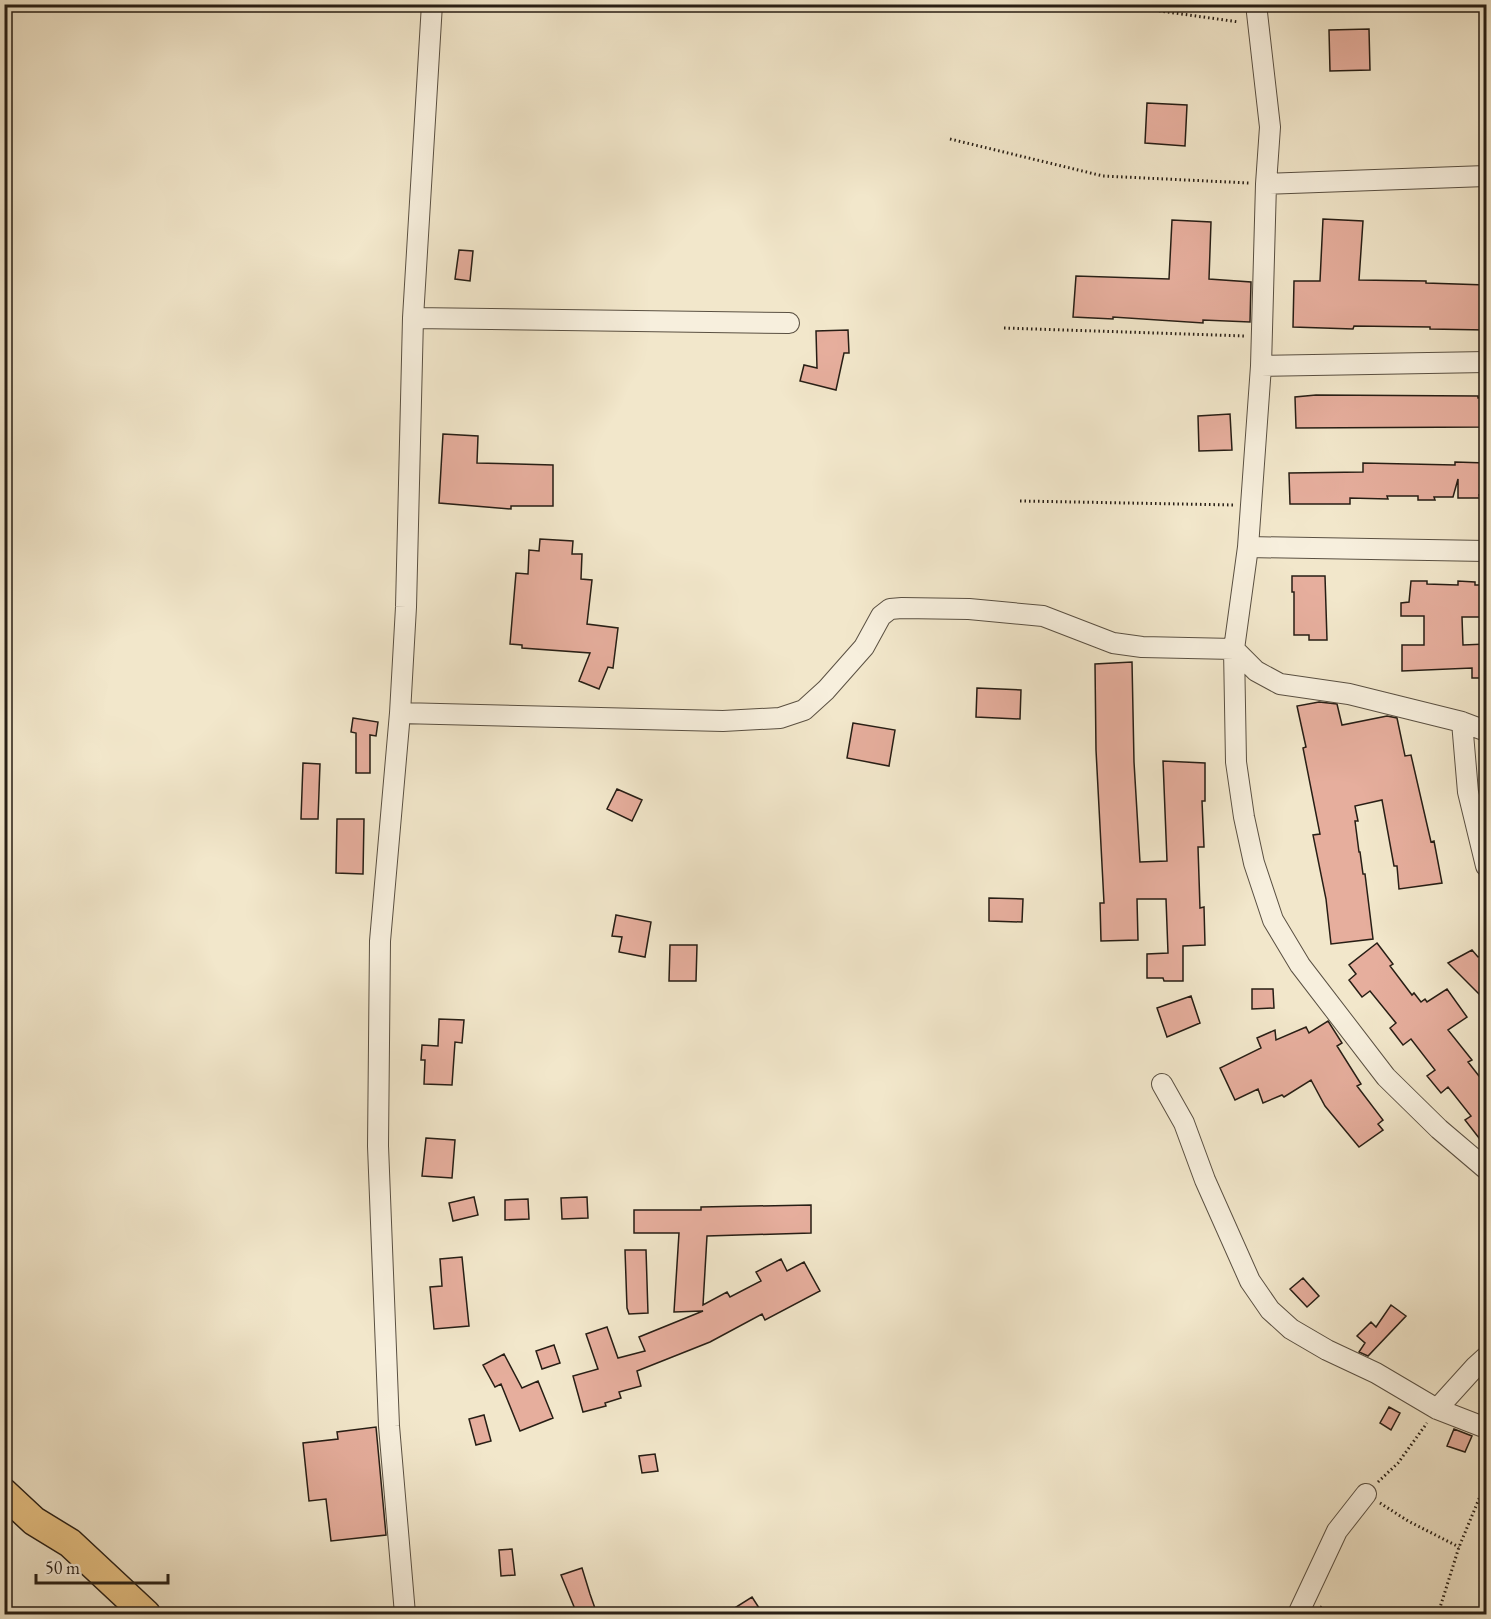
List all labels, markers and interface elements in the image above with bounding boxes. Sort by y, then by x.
scale bar [36,1547,168,1585]
text: 50 m [45,1556,80,1579]

